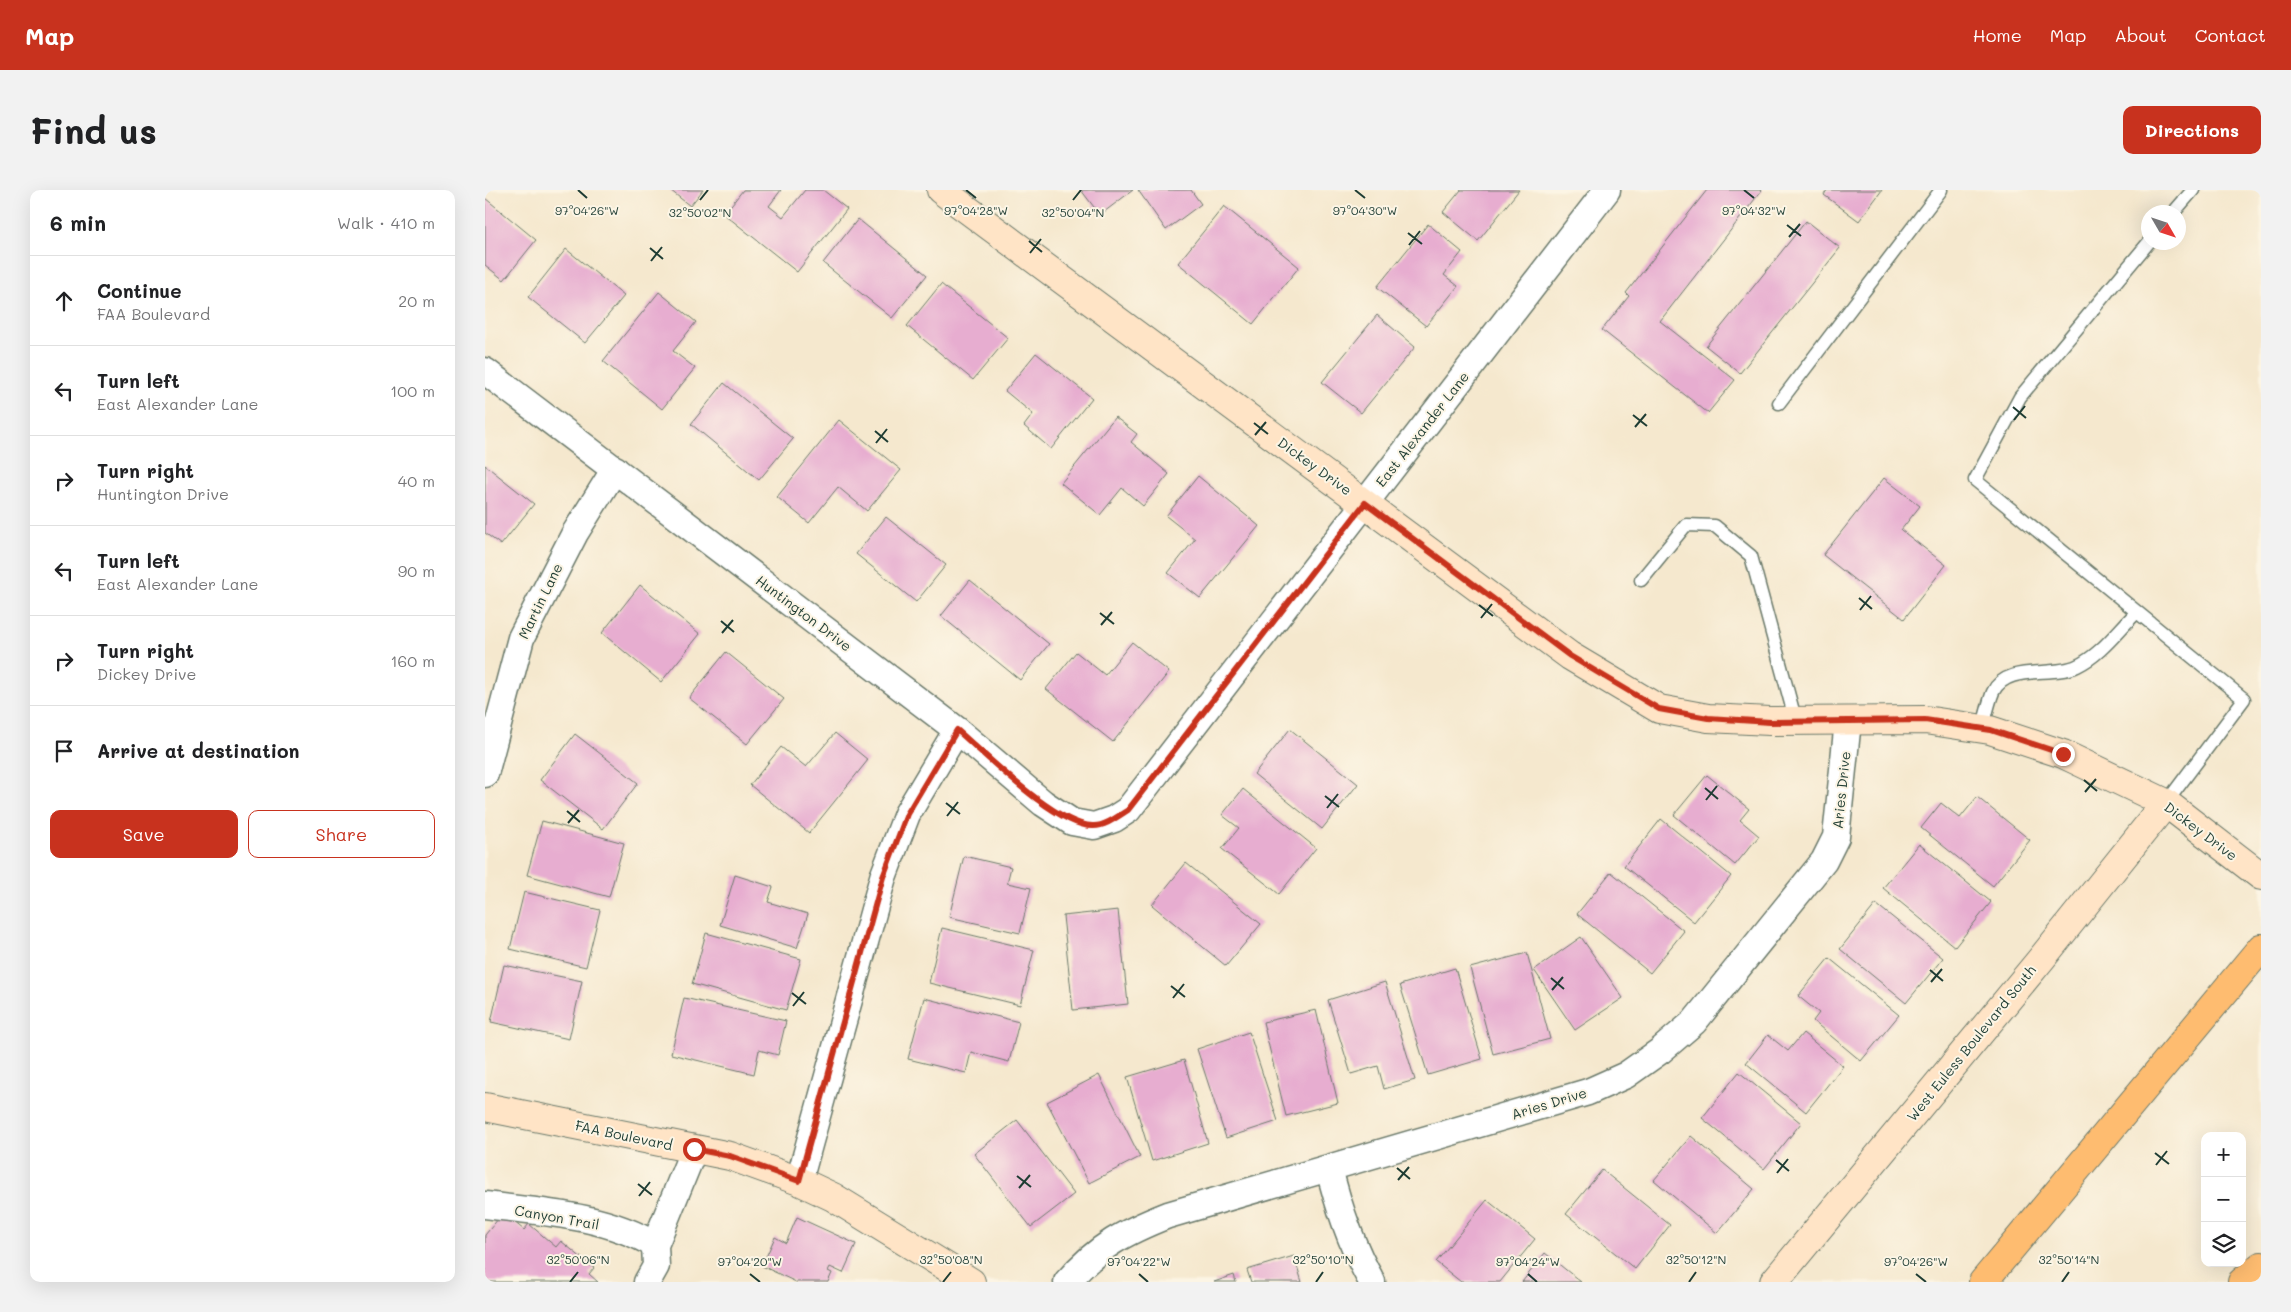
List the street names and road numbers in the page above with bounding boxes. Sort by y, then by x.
street label: East Alexander Lane [1371,368,1473,490]
street label: Dickey Drive [1274,433,1356,499]
street label: Martin Lane [513,560,567,642]
street label: Huntington Drive [752,571,856,655]
street label: Aries Drive [1827,750,1855,830]
street label: Dickey Drive [2161,797,2241,865]
street label: West Euless Boulevard South [1902,961,2040,1125]
street label: Aries Drive [1509,1083,1589,1123]
street label: FAA Boulevard [574,1115,675,1155]
street label: Canyon Trail [513,1200,601,1234]

